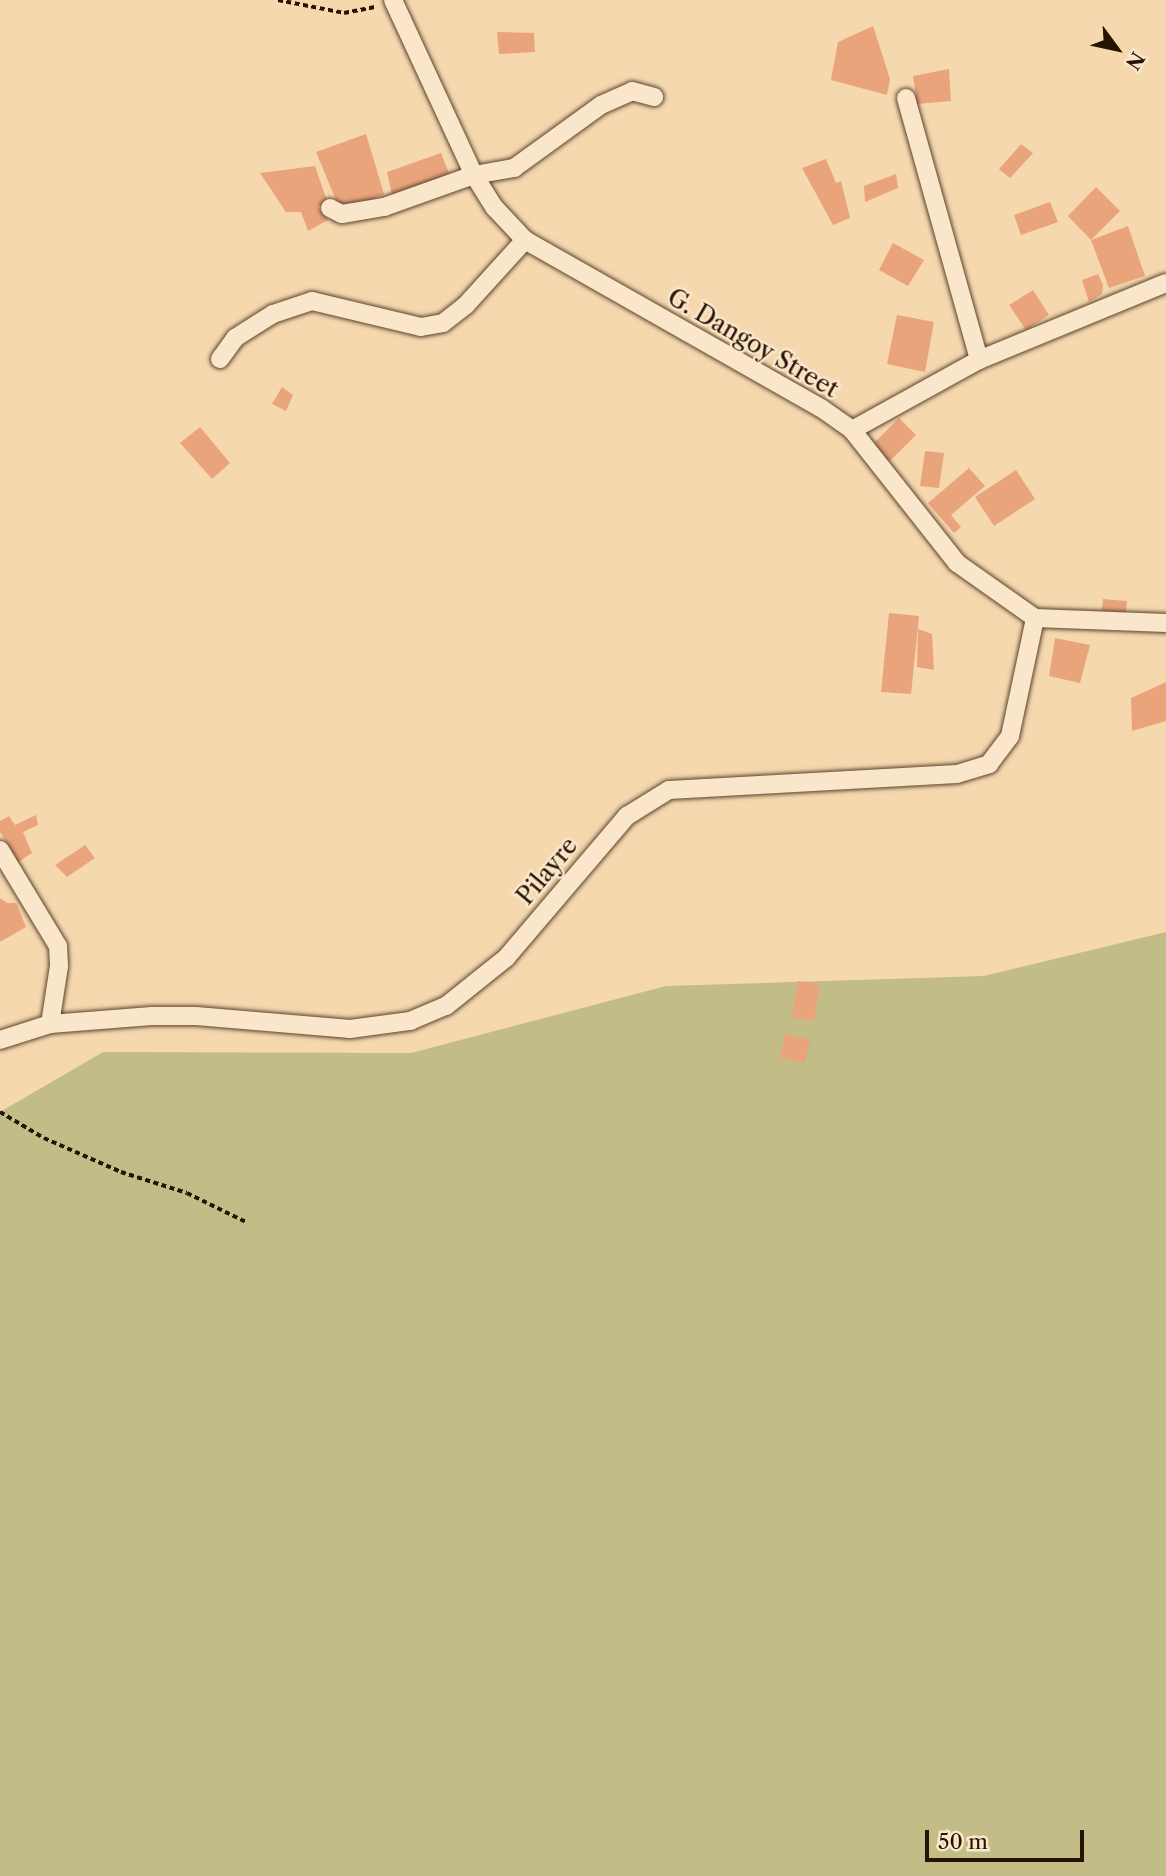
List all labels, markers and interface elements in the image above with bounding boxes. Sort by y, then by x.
north arrow [1082,14,1152,84]
text: N [1121,48,1149,74]
street label: G. Dangoy Street [662,282,844,404]
street label: Pilayre [511,832,583,910]
scale bar [928,1816,1087,1860]
text: 50 m [938,1829,988,1854]

